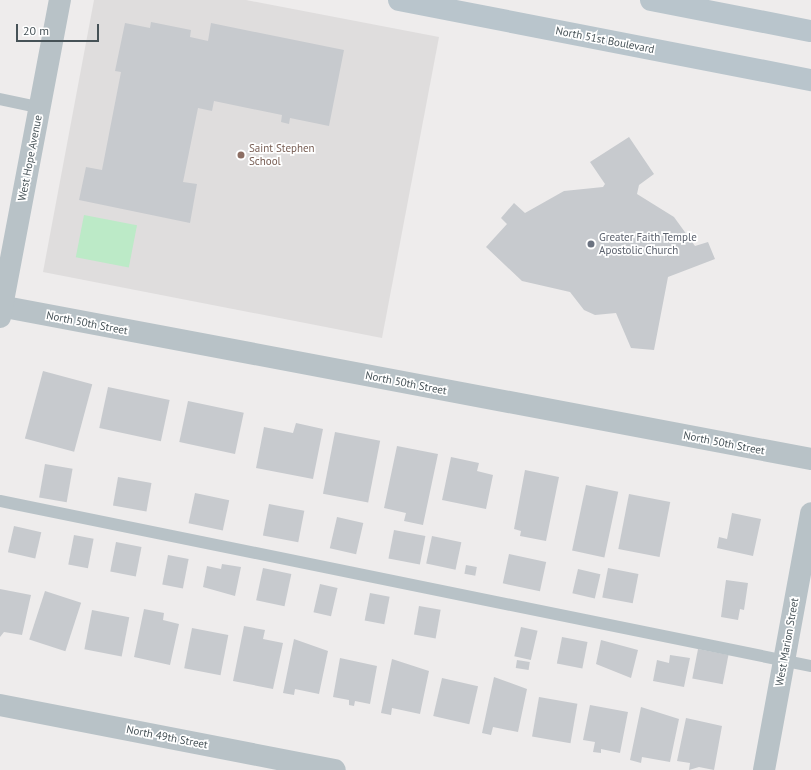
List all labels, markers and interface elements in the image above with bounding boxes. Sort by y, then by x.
scale bar [18,16,101,42]
text: 20 m [23,23,49,38]
street label: North 51st Boulevard [554,24,656,56]
street label: West Hope Avenue [15,114,45,202]
place label: Saint Stephen School [249,142,315,168]
marker: Saint Stephen School [236,150,246,160]
place label: Greater Faith Temple Apostolic Church [599,231,697,257]
marker: Greater Faith Temple Apostolic Church [586,239,596,249]
street label: North 50th Street [45,309,129,337]
street label: North 50th Street [364,369,448,397]
street label: North 50th Street [682,429,766,457]
street label: West Marion Street [773,597,801,687]
street label: North 49th Street [125,723,209,751]

